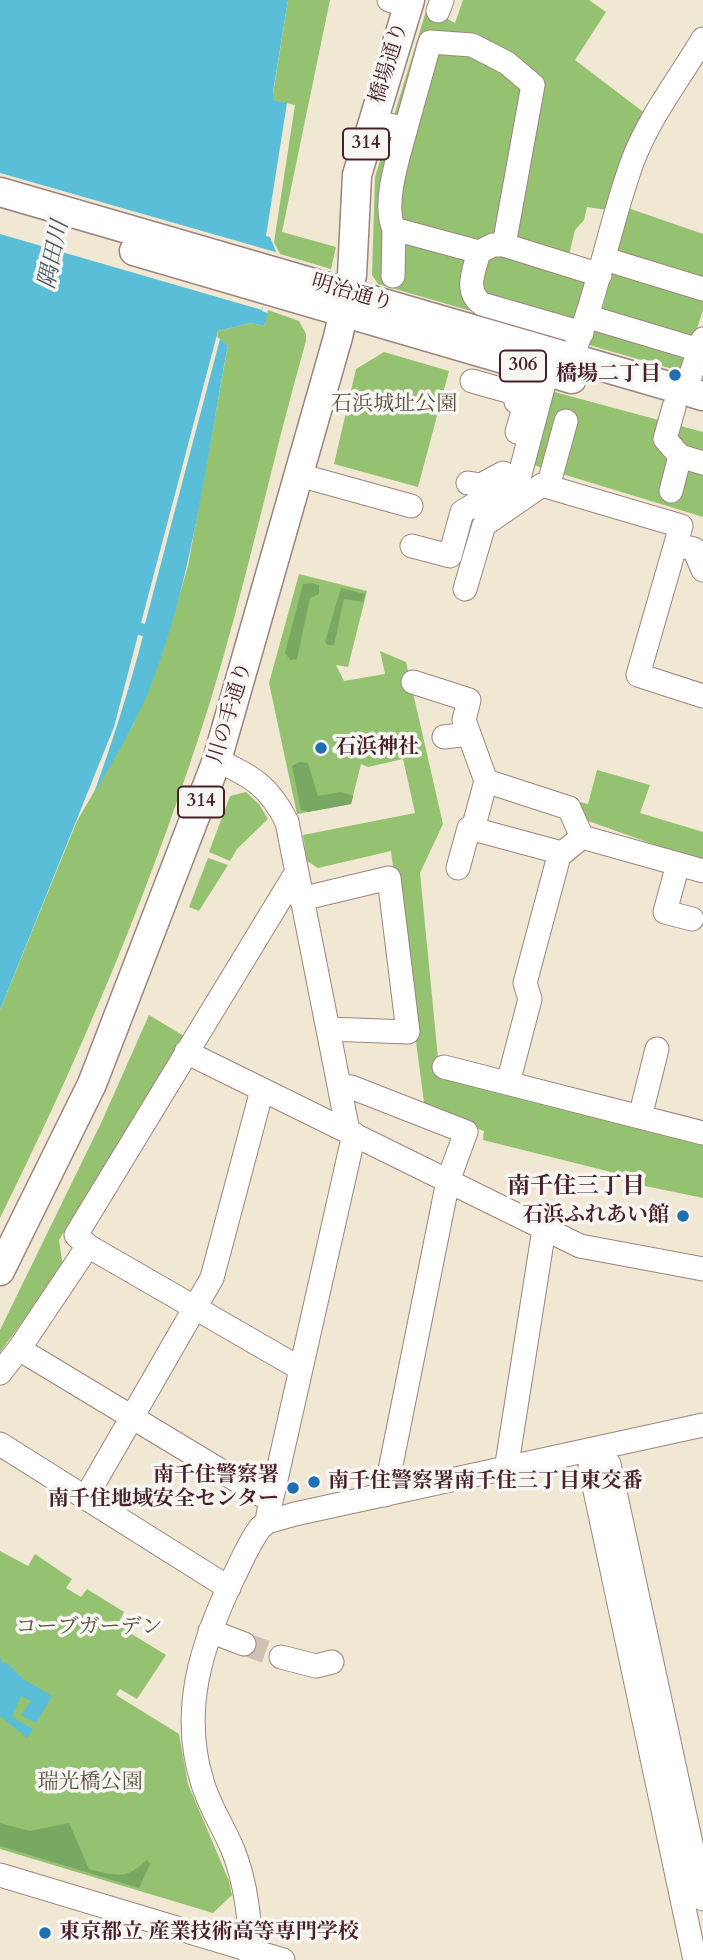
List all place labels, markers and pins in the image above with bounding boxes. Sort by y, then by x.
place label: 橋場二丁目 [556,362,661,388]
marker: 橋場二丁目 [667,367,683,383]
place label: 石浜神社 [335,735,419,761]
marker: 石浜神社 [313,740,329,756]
place label: 石浜ふれあい館 [522,1203,669,1229]
marker: 石浜ふれあい館 [675,1208,691,1224]
place label: 南千住警察署 南千住地域安全センター [48,1463,279,1513]
place label: 南千住警察署南千住三丁目東交番 [328,1469,643,1495]
marker: 南千住警察署南千住三丁目東交番 [306,1474,322,1490]
marker: 南千住警察署 南千住地域安全センター [285,1480,301,1496]
place label: 東京都立 産業技術高等専門学校 [59,1920,359,1946]
marker: 東京都立 産業技術高等専門学校 [37,1925,53,1941]

